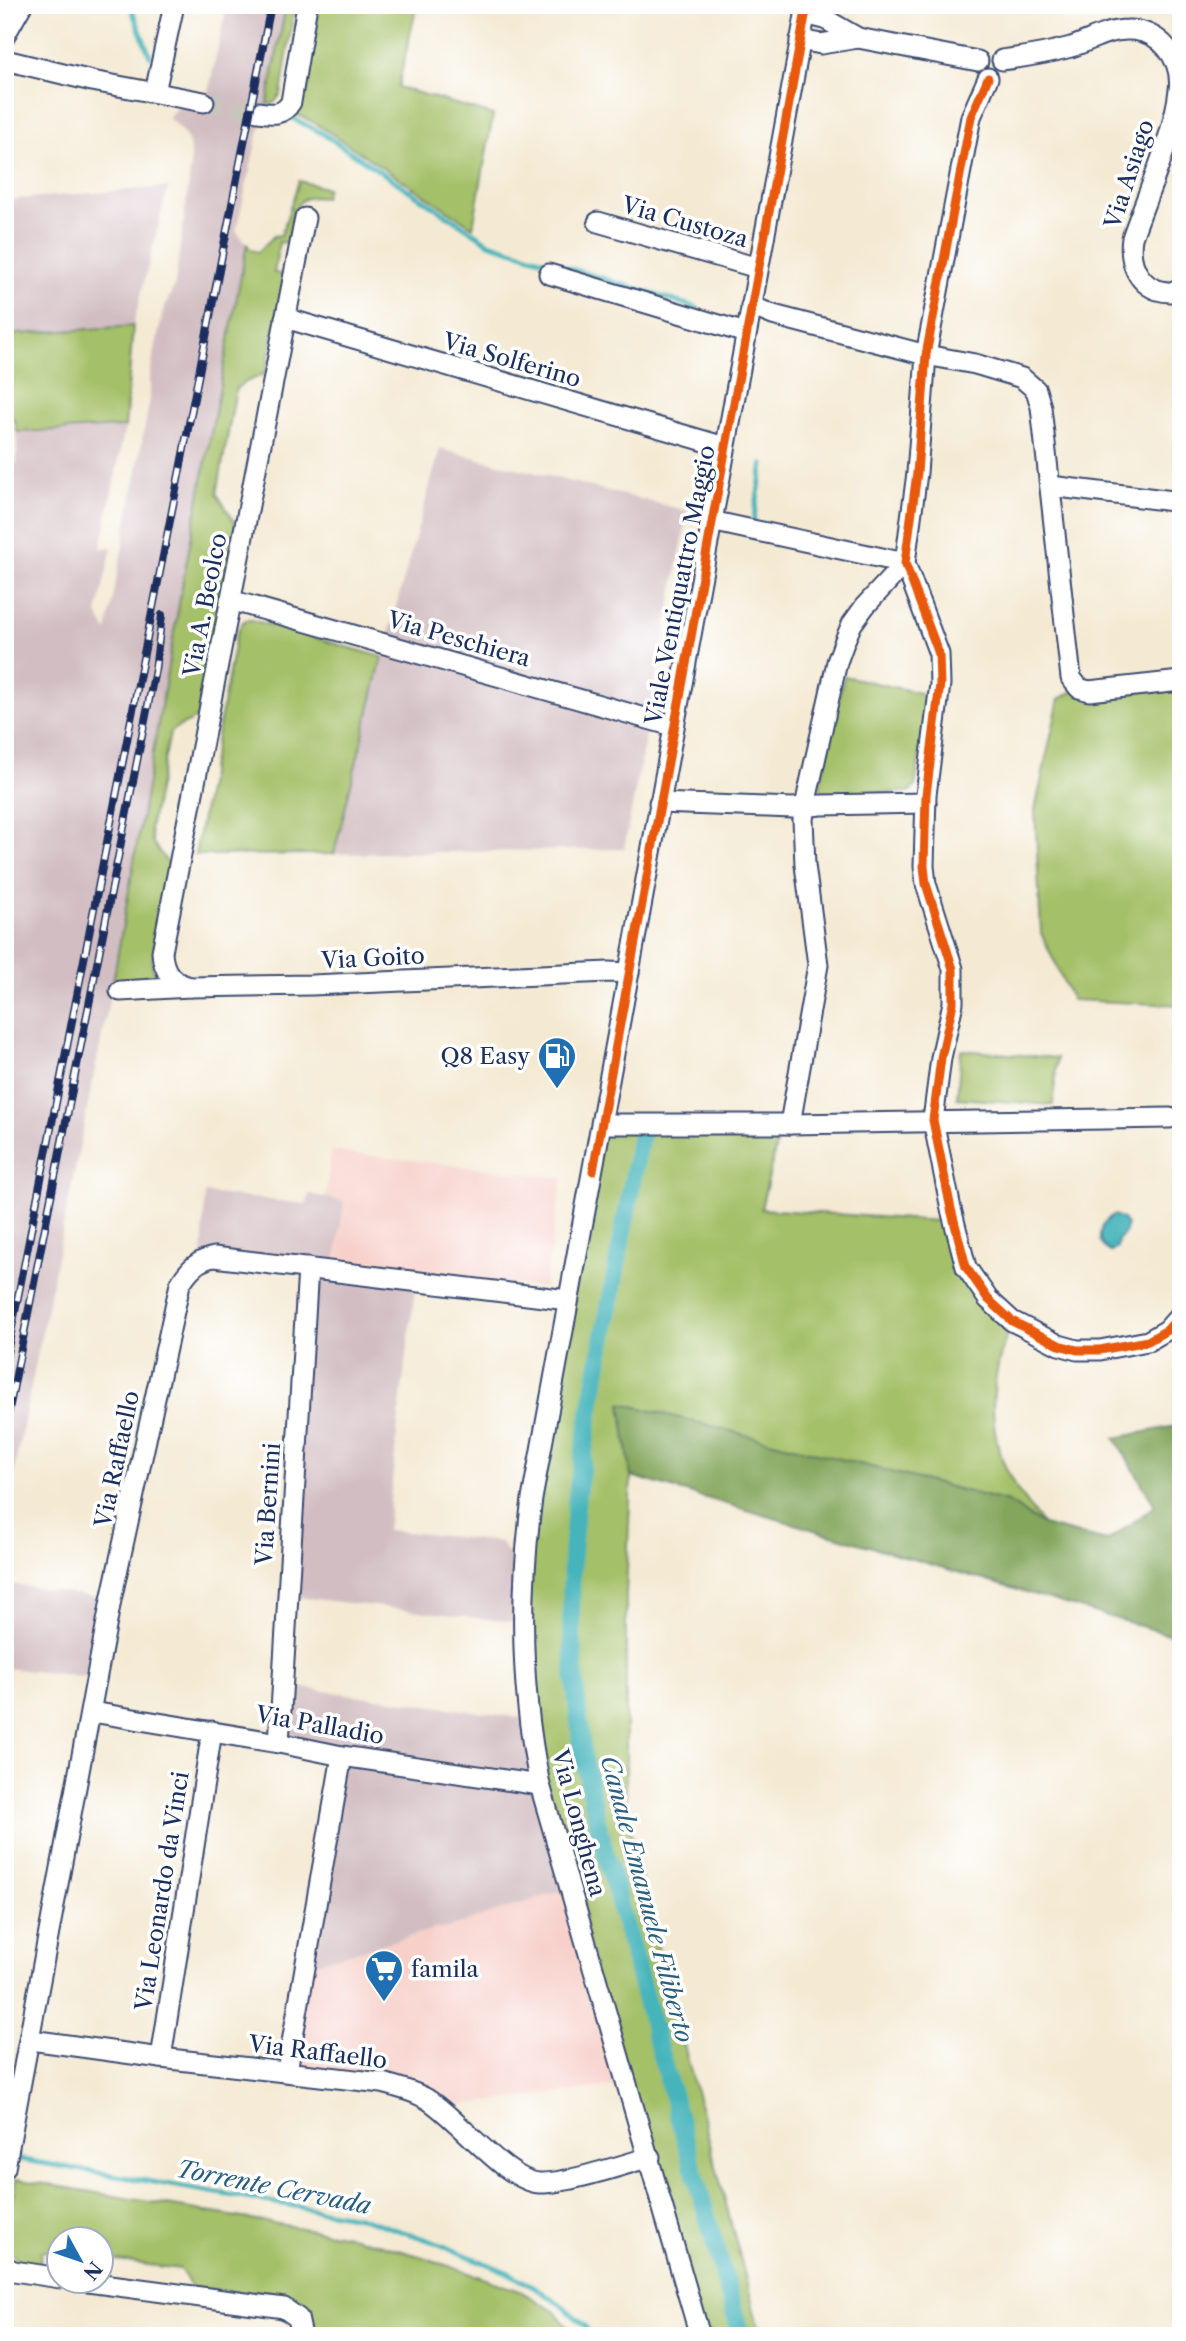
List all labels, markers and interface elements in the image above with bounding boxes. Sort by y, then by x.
street label: Via Asiago [1098,116,1160,233]
street label: Via Custoza [618,190,752,254]
street label: Via Solferino [439,327,584,393]
street label: Viale Ventiquattro Maggio [639,443,721,728]
street label: Via A. Beolco [177,531,233,680]
street label: Via Peschiera [383,605,534,673]
street label: Via Goito [320,941,425,975]
fuel station icon: Q8 Easy [536,1035,578,1090]
place label: Q8 Easy [440,1042,530,1070]
street label: Via Raffaello [89,1388,145,1531]
street label: Via Bernini [250,1442,286,1567]
street label: Via Palladio [253,1700,386,1750]
street label: Via Longhena [546,1745,612,1900]
water label: Canale Emanuele Filiberto [595,1752,699,2046]
street label: Via Leonardo da Vinci [129,1769,195,2014]
supermarket icon: famila [363,1948,405,2003]
place label: famila [411,1955,480,1983]
street label: Via Raffaello [246,2030,389,2074]
water label: Torrente Cervada [174,2154,374,2220]
north arrow [46,2226,116,2296]
text: N [79,2257,107,2284]

